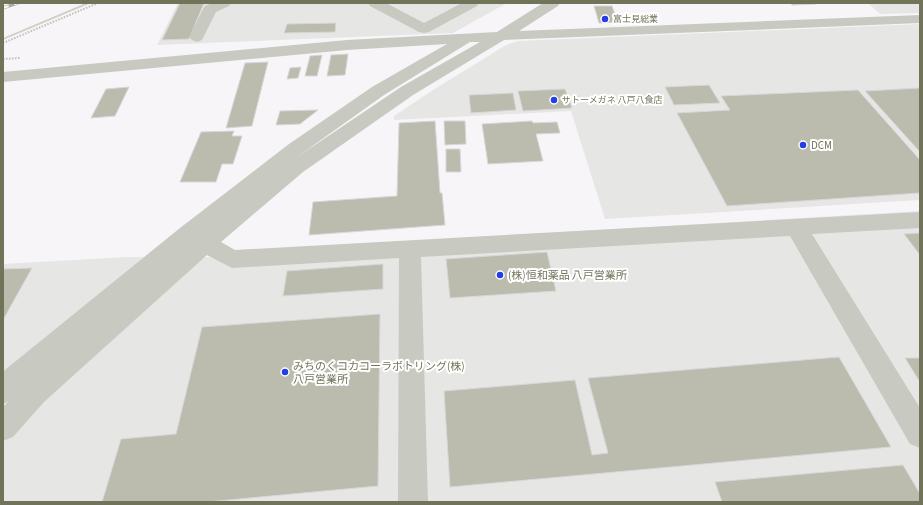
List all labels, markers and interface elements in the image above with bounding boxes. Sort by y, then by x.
place label: 富士見総業 [613,13,658,26]
marker: 富士見総業 [600,14,610,24]
place label: サトーメガネ 八戸八食店 [562,94,662,107]
marker: サトーメガネ 八戸八食店 [549,95,559,105]
place label: DCM [811,138,832,153]
marker: DCM [798,140,808,150]
place label: (株)恒和薬品 八戸営業所 [508,268,628,283]
marker: (株)恒和薬品 八戸営業所 [495,270,505,280]
place label: みちのくコカコーラボトリング(株) 八戸営業所 [293,359,465,387]
marker: みちのくコカコーラボトリング(株) 八戸営業所 [280,367,290,377]

